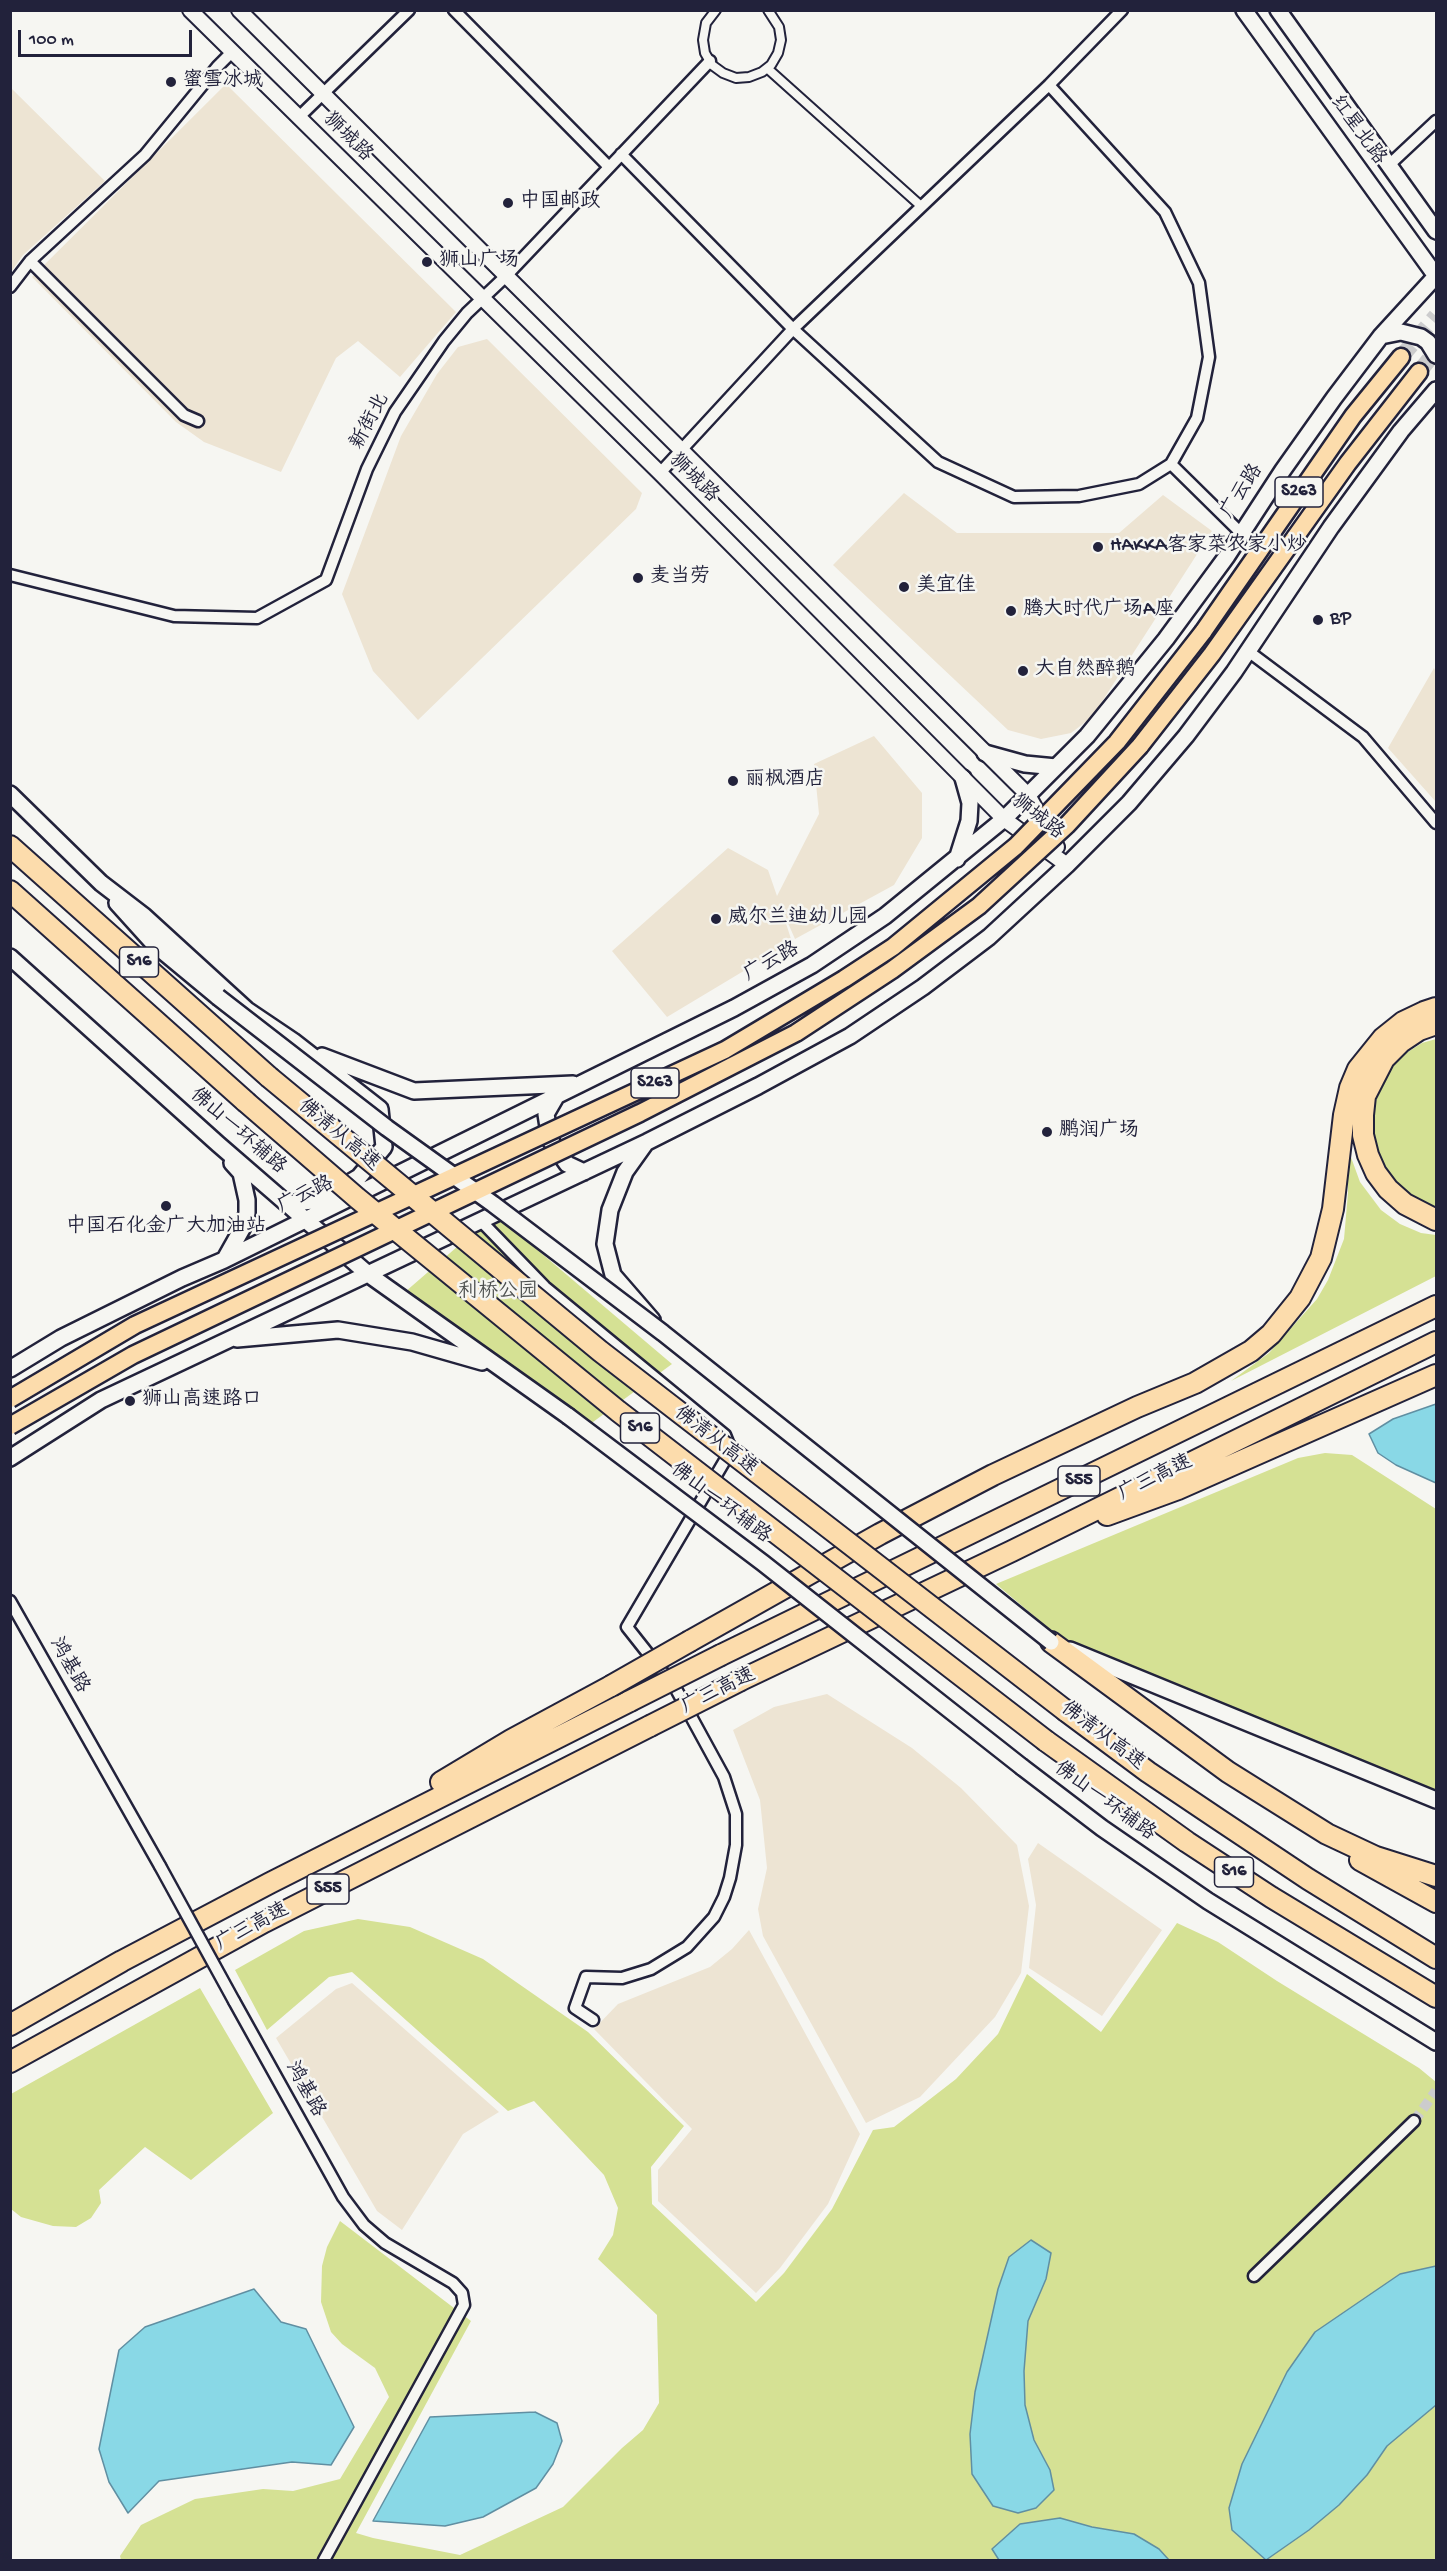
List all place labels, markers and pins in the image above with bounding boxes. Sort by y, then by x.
place label: 蜜雪冰城 [183,70,263,94]
marker: 蜜雪冰城 [164,75,178,89]
place label: 中国邮政 [520,191,600,215]
marker: 中国邮政 [501,196,515,210]
place label: 狮山广场 [439,250,519,274]
marker: 狮山广场 [420,255,434,269]
place label: HAKKA客家菜农家小炒 [1110,535,1307,559]
marker: HAKKA客家菜农家小炒 [1091,540,1105,554]
place label: 麦当劳 [650,566,710,590]
marker: 麦当劳 [631,571,645,585]
place label: 美宜佳 [916,575,976,599]
marker: 美宜佳 [897,580,911,594]
place label: 腾大时代广场A座 [1023,599,1175,623]
marker: 腾大时代广场A座 [1004,604,1018,618]
place label: BP [1330,608,1351,632]
marker: BP [1311,613,1325,627]
place label: 大自然醉鹅 [1035,659,1135,683]
marker: 大自然醉鹅 [1016,664,1030,678]
place label: 丽枫酒店 [745,769,825,793]
marker: 丽枫酒店 [726,774,740,788]
place label: 威尔兰迪幼儿园 [728,907,868,931]
marker: 威尔兰迪幼儿园 [709,912,723,926]
place label: 鹏润广场 [1059,1120,1139,1144]
marker: 鹏润广场 [1040,1125,1054,1139]
marker: 中国石化金广大加油站 [159,1199,173,1213]
place label: 中国石化金广大加油站 [66,1216,266,1240]
place label: 狮山高速路口 [142,1389,262,1413]
marker: 狮山高速路口 [123,1394,137,1408]

